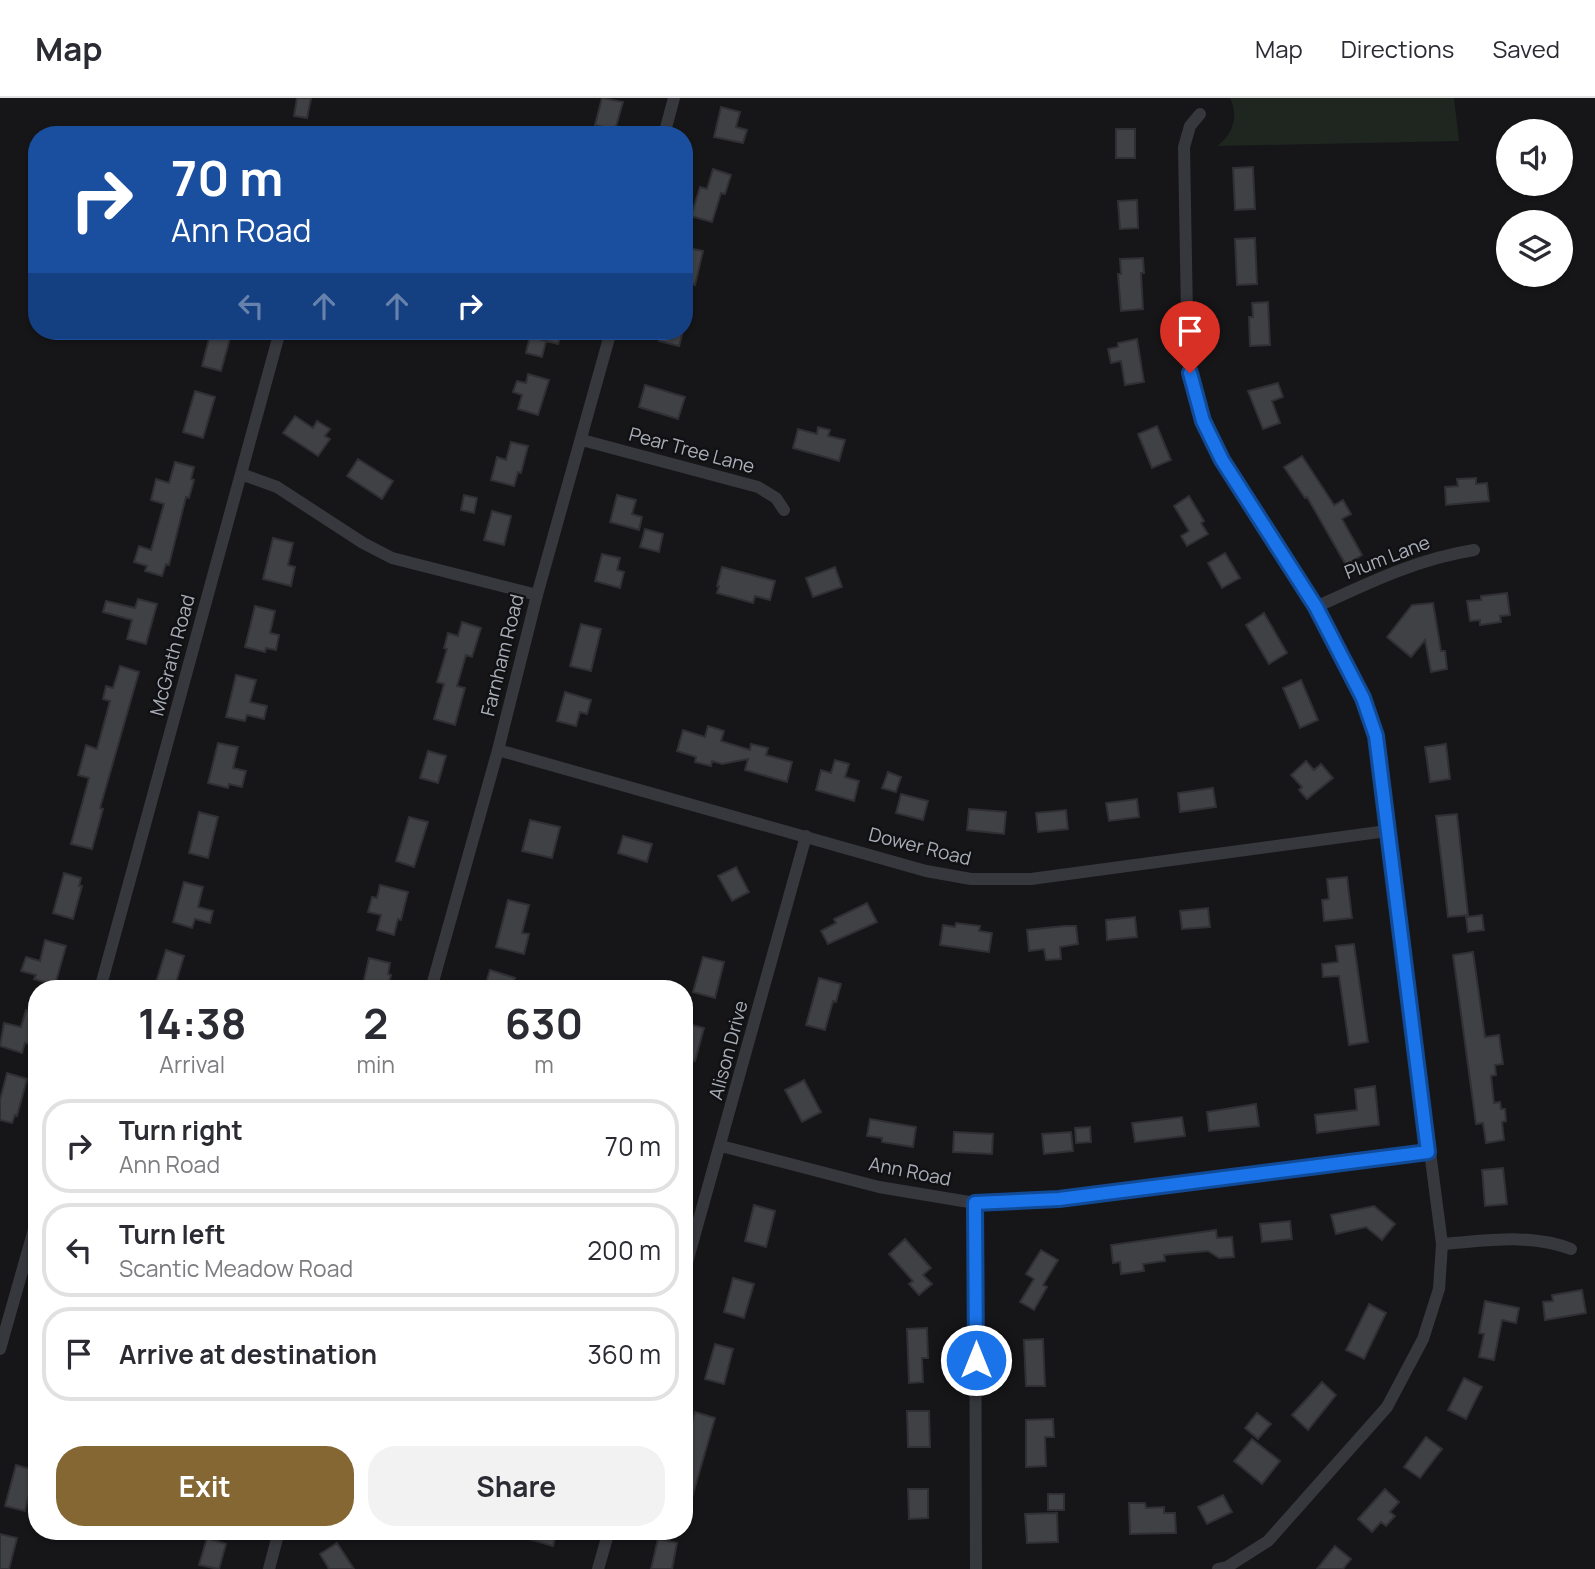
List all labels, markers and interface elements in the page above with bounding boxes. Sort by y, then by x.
text: Map [35,26,103,71]
text: Map [1255,32,1303,65]
text: Directions [1341,32,1454,65]
text: Saved [1492,32,1560,65]
map controls [1496,119,1573,287]
button: sound [1496,119,1573,196]
text: 70 m [171,144,283,211]
icon: right [56,154,147,245]
text: Ann Road [171,208,312,252]
button: layers [1496,210,1573,287]
icon: left [232,287,270,325]
icon: ahead [305,287,343,325]
icon: ahead [378,287,416,325]
icon: right [451,287,489,325]
pin [1160,301,1220,373]
icon: arrive [1171,312,1209,350]
street label: Pear Tree Lane [626,421,758,479]
street label: Plum Lane [1340,529,1434,585]
street label: McGrath Road [143,591,201,719]
street label: Farnham Road [474,591,530,719]
street label: Dower Road [866,821,974,871]
text: 14:38 [138,994,246,1052]
text: 2 [363,994,388,1052]
text: 630 [505,994,583,1052]
street label: Alison Drive [702,998,754,1102]
text: Arrival [159,1048,225,1080]
text: min [356,1048,395,1080]
text: m [534,1048,554,1080]
text: Turn right [119,1112,243,1148]
icon: right [60,1127,98,1165]
text: 70 m [605,1128,661,1164]
text: Ann Road [119,1148,220,1180]
street label: Ann Road [867,1150,953,1192]
text: Turn left [119,1216,226,1252]
icon: left [60,1231,98,1269]
text: 200 m [587,1232,661,1268]
text: Scantic Meadow Road [119,1252,353,1284]
position arrow [939,1323,1013,1397]
icon: arrive [60,1335,98,1373]
text: Arrive at destination [119,1336,377,1372]
text: 360 m [587,1336,661,1372]
button: Exit [56,1446,354,1526]
button: Share [368,1446,665,1526]

